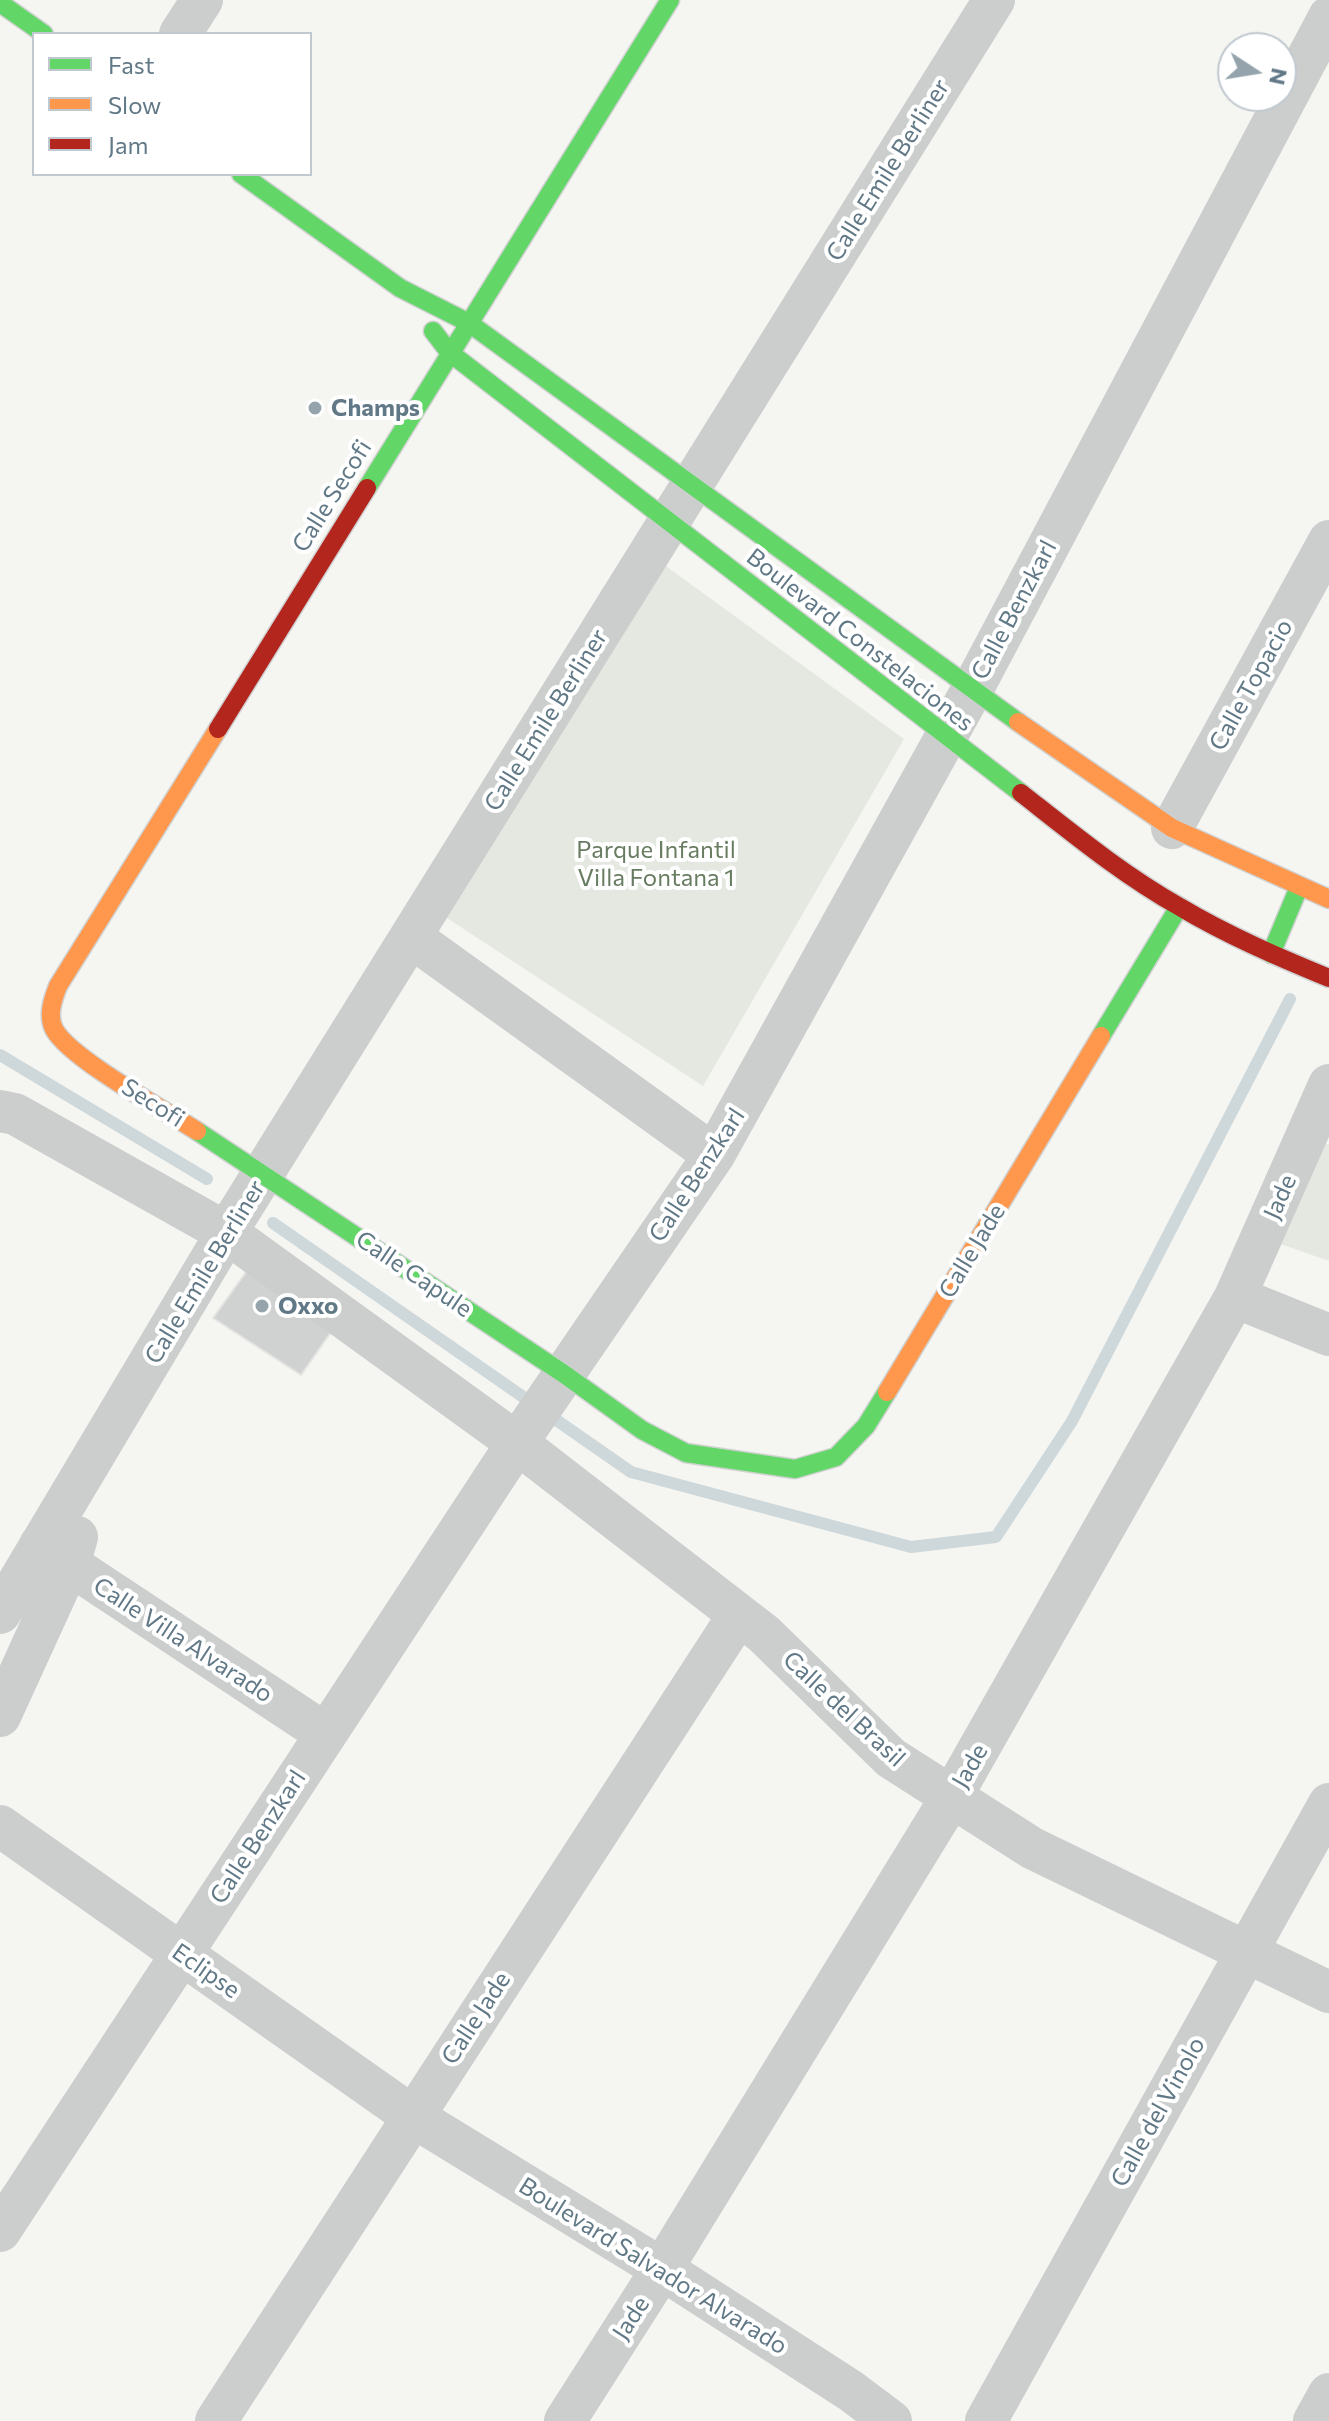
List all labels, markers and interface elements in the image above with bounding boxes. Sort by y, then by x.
legend [32,32,312,176]
north arrow [1217,32,1297,112]
text: Fast [108,50,155,79]
text: N [1264,66,1294,88]
street label: Calle Emile Berliner [820,74,956,266]
text: Slow [108,90,161,119]
text: Jam [108,130,148,159]
place label: Champs [331,394,420,422]
marker: Champs [306,399,324,417]
street label: Calle Secofi [286,435,378,557]
street label: Calle Benzkarl [965,535,1063,685]
street label: Boulevard Constelaciones [741,542,979,738]
street label: Calle Topacio [1203,614,1299,756]
street label: Calle Emile Berliner [478,624,614,816]
park label: Parque Infantil Villa Fontana 1 [576,836,736,892]
street label: Secofi [116,1073,190,1133]
street label: Calle Benzkarl [643,1103,751,1247]
street label: Jade [1257,1170,1303,1224]
street label: Calle Emile Berliner [139,1175,271,1369]
street label: Calle Jade [933,1199,1011,1303]
street label: Calle Capule [350,1225,478,1323]
place label: Oxxo [278,1292,338,1320]
marker: Oxxo [253,1297,271,1315]
street label: Calle Villa Alvarado [88,1571,278,1709]
street label: Calle del Brasil [777,1645,911,1773]
street label: Jade [946,1739,994,1793]
street label: Calle Benzkarl [204,1765,312,1909]
street label: Eclipse [167,1937,245,2005]
street label: Calle Jade [435,1966,517,2070]
street label: Calle del Vinolo [1105,2032,1211,2192]
street label: Boulevard Salvador Alvarado [513,2171,793,2361]
street label: Jade [606,2291,656,2345]

